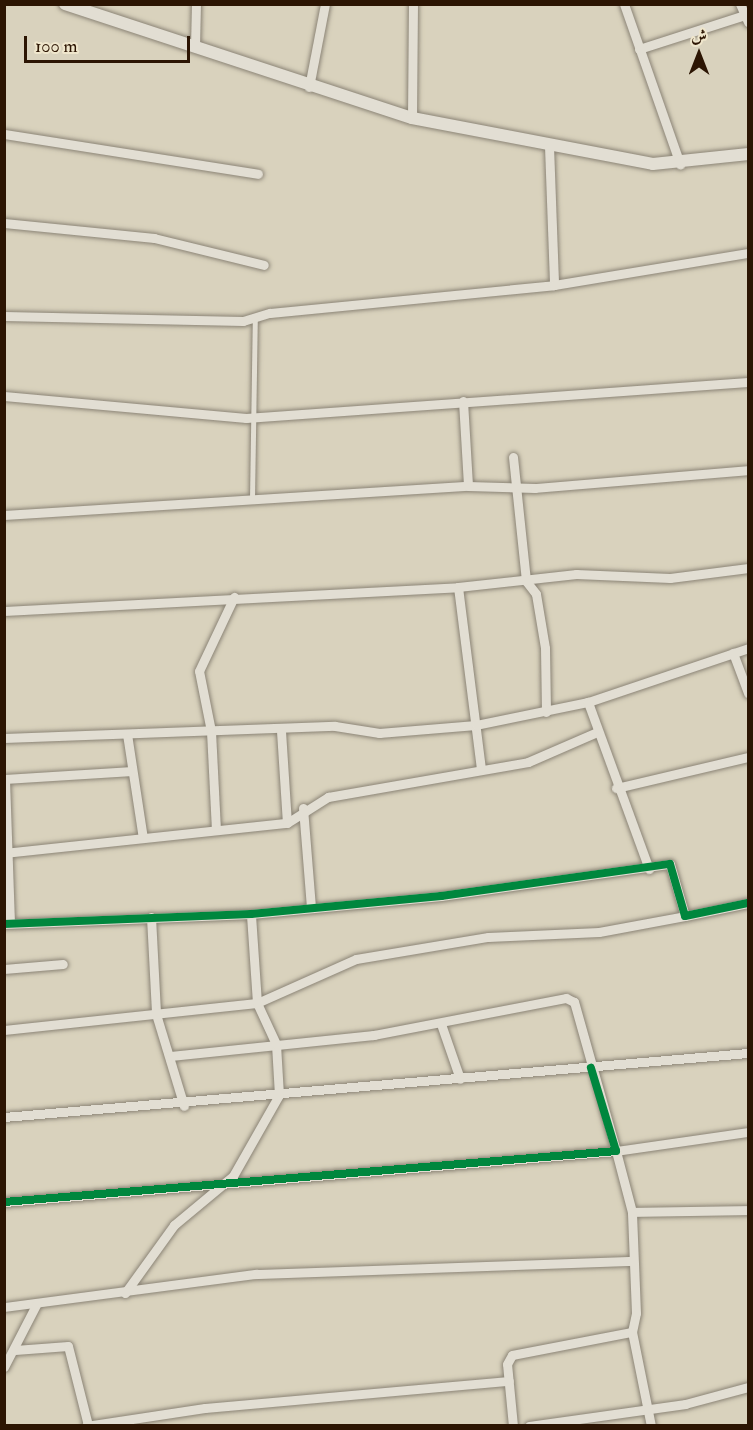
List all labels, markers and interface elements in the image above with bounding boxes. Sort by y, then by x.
scale bar [27,24,194,62]
north arrow [669,24,729,84]
text: ش [691,26,707,46]
text: 100 m [35,35,78,58]

